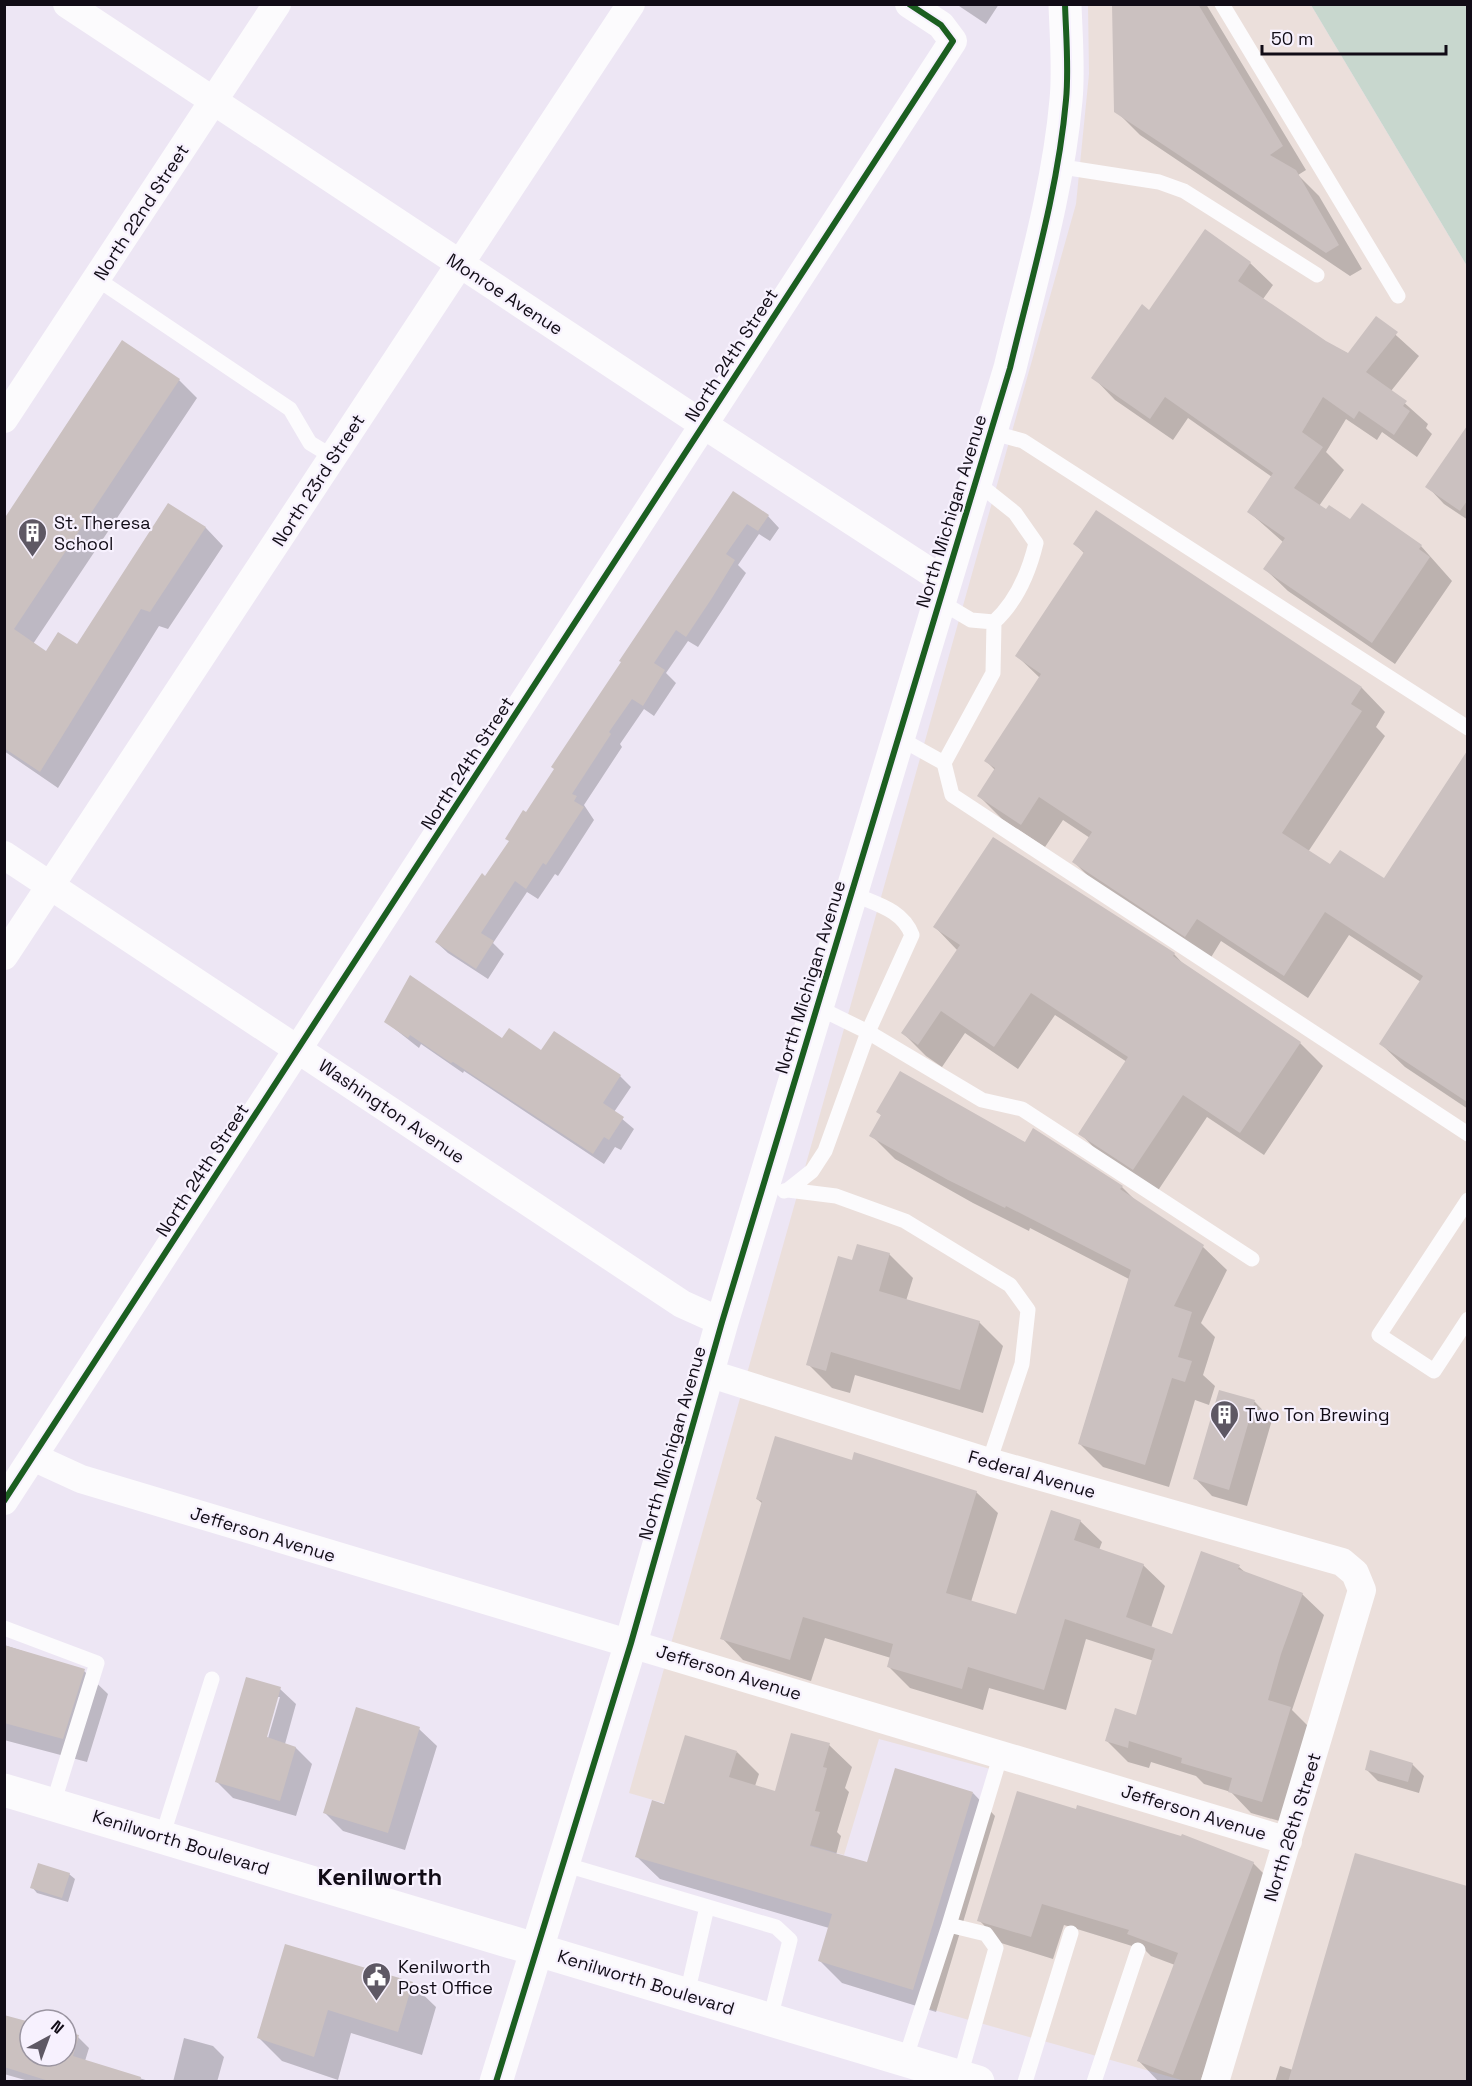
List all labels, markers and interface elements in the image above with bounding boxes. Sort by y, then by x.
scale bar [1262,18,1446,56]
text: 50 m [1271,27,1313,50]
street label: North 22nd Street [88,140,194,284]
street label: Monroe Avenue [443,248,567,340]
street label: North 24th Street [679,284,783,426]
street label: North 23rd Street [267,410,369,550]
street label: North Michigan Avenue [911,412,991,610]
place label: St. Theresa School [54,511,151,555]
building icon: St. Theresa School [17,516,49,558]
street label: North 24th Street [415,692,519,834]
street label: North Michigan Avenue [770,878,850,1076]
street label: Washington Avenue [315,1054,469,1168]
street label: North 24th Street [150,1099,254,1241]
street label: North Michigan Avenue [633,1343,711,1543]
building icon: Two Ton Brewing [1208,1398,1240,1440]
place label: Two Ton Brewing [1245,1403,1390,1426]
street label: Federal Avenue [966,1445,1098,1503]
street label: Jefferson Avenue [188,1501,338,1567]
street label: Jefferson Avenue [654,1639,804,1705]
street label: North 26th Street [1258,1750,1326,1904]
street label: Jefferson Avenue [1119,1779,1269,1845]
street label: Kenilworth Boulevard [90,1804,272,1880]
district label: Kenilworth [318,1861,442,1892]
street label: Kenilworth Boulevard [555,1944,737,2020]
place label: Kenilworth Post Office [398,1955,493,1999]
public building icon: Kenilworth Post Office [361,1960,393,2002]
north arrow [18,2008,78,2068]
text: N [47,2016,68,2039]

